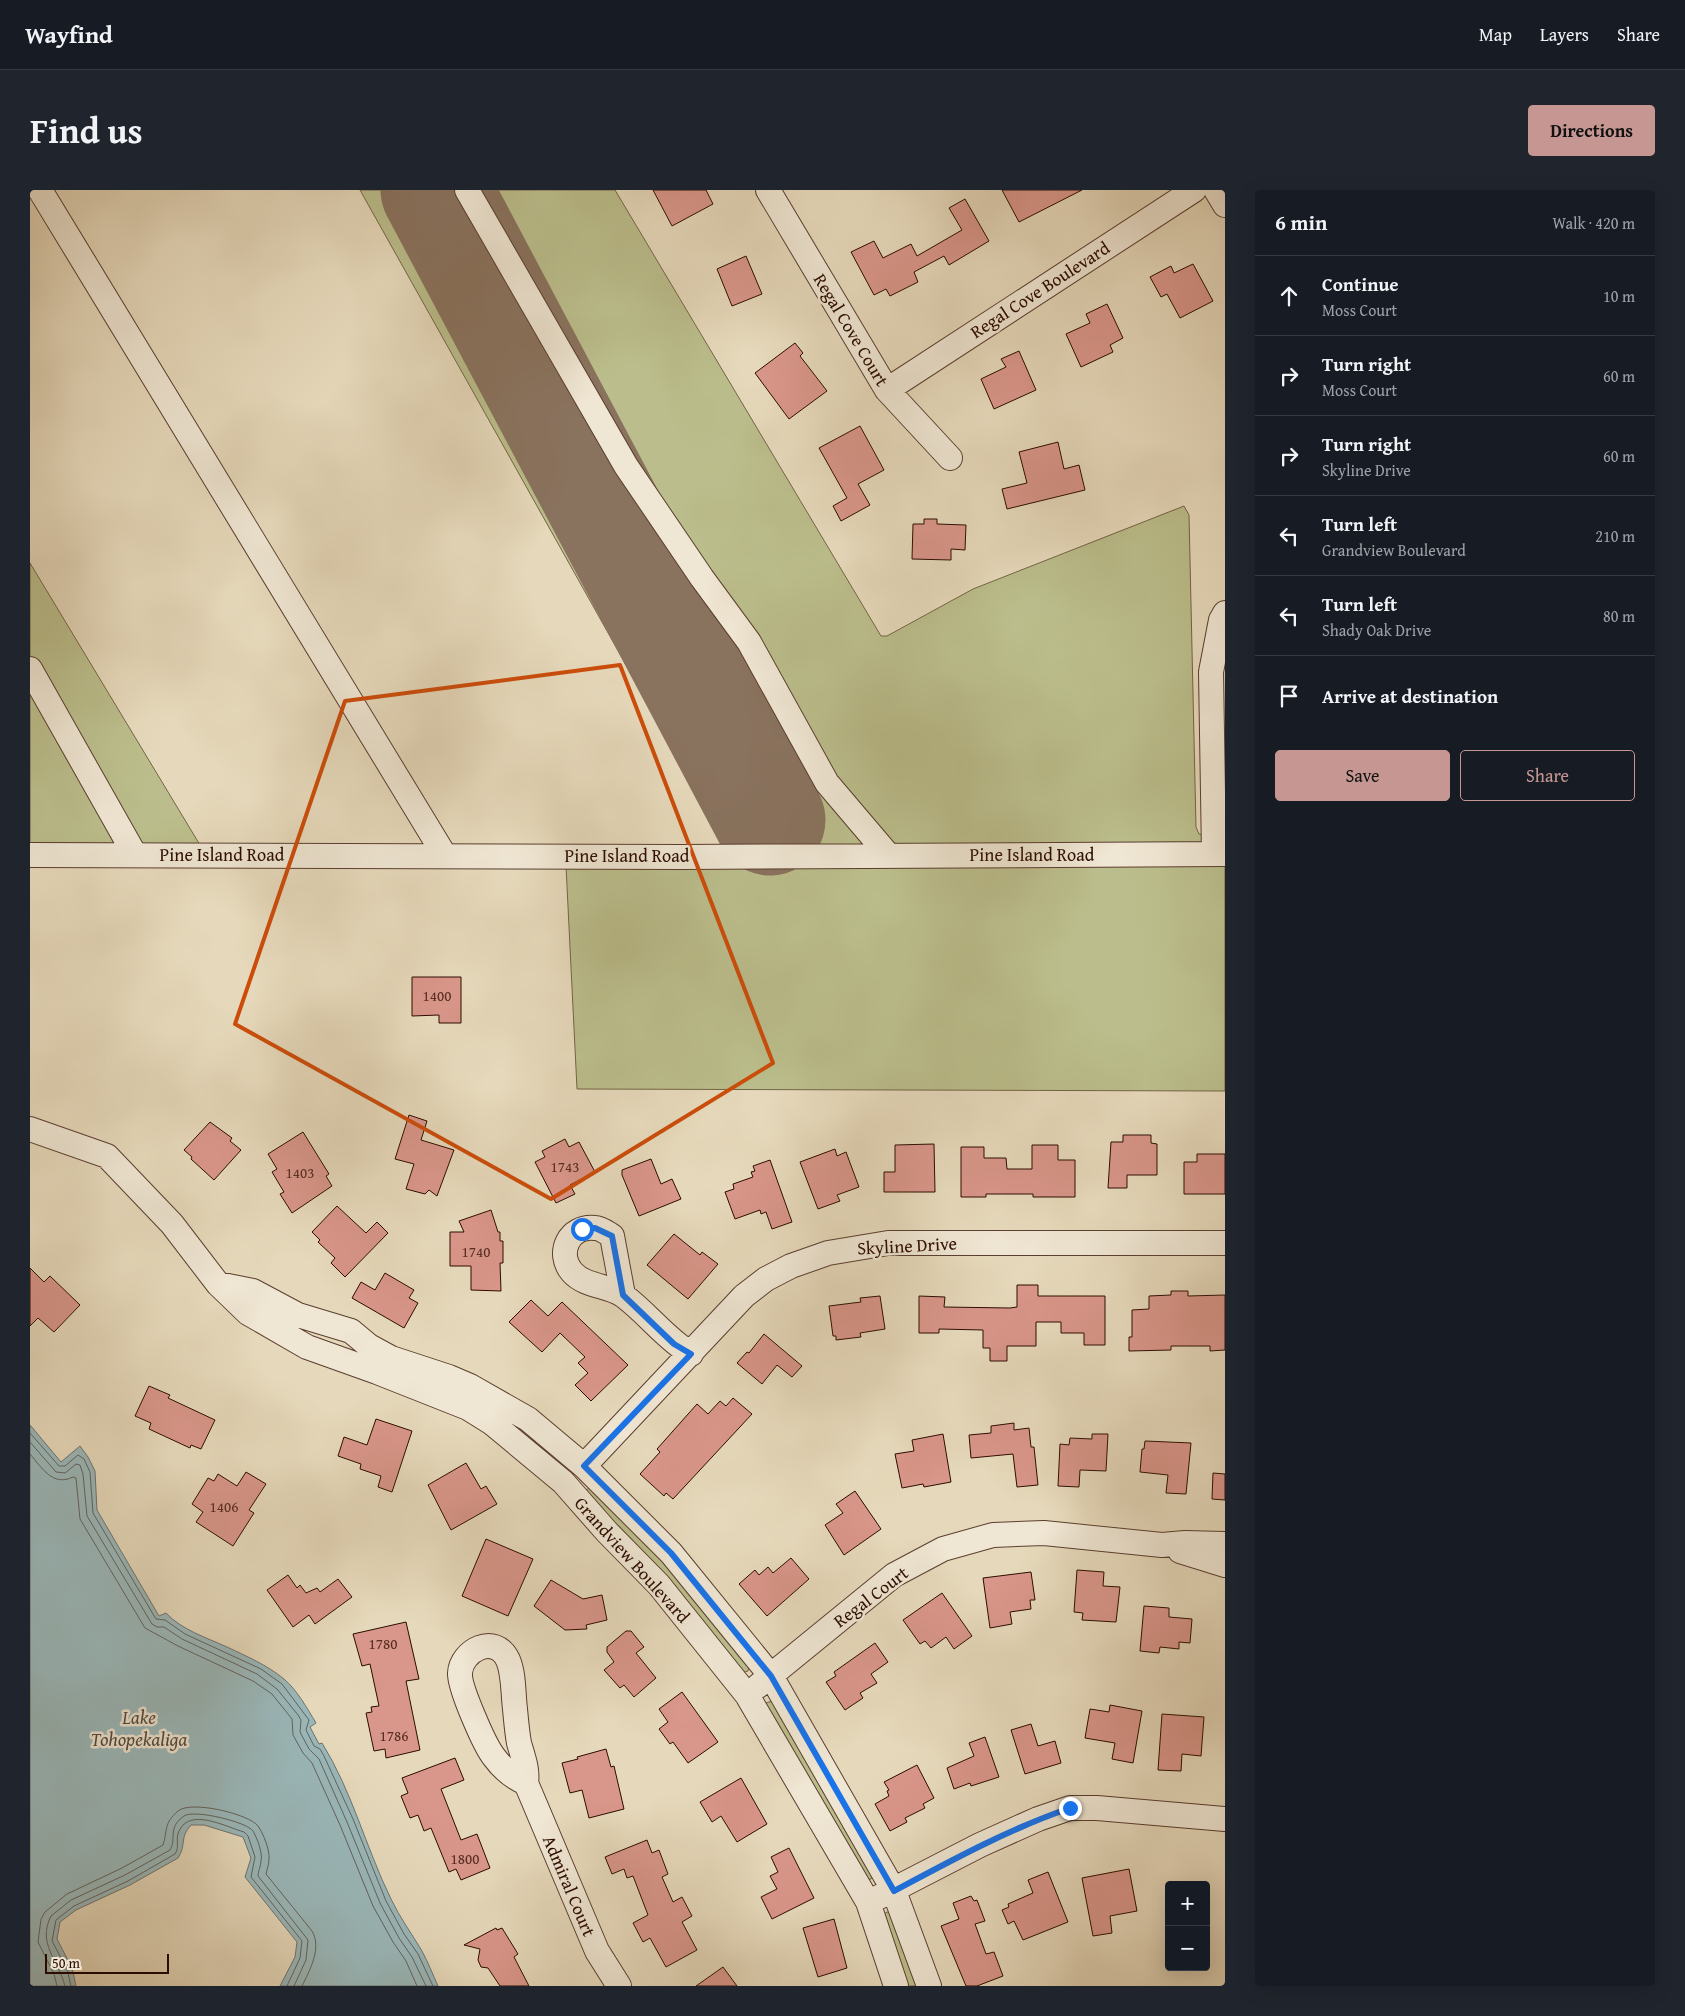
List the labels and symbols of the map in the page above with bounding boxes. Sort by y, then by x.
street label: Regal Cove Boulevard [965,234,1115,345]
street label: Regal Cove Court [807,268,896,392]
street label: Pine Island Road [160,841,285,868]
street label: Pine Island Road [970,841,1095,868]
street label: Pine Island Road [565,842,690,869]
house number: 1400 [423,985,451,1006]
house number: 1743 [551,1156,579,1177]
house number: 1403 [286,1162,314,1183]
route start [571,1218,594,1241]
street label: Skyline Drive [856,1229,958,1262]
house number: 1740 [462,1241,490,1262]
street label: Grandview Boulevard [568,1490,697,1629]
house number: 1406 [210,1496,238,1517]
street label: Regal Court [828,1559,914,1634]
house number: 1780 [369,1633,397,1654]
water label: Lake Tohopekaliga [91,1703,187,1753]
house number: 1786 [380,1725,408,1746]
route end [1059,1797,1082,1820]
street label: Admiral Court [536,1831,603,1941]
house number: 1800 [451,1848,479,1869]
scale bar [45,1951,169,1974]

